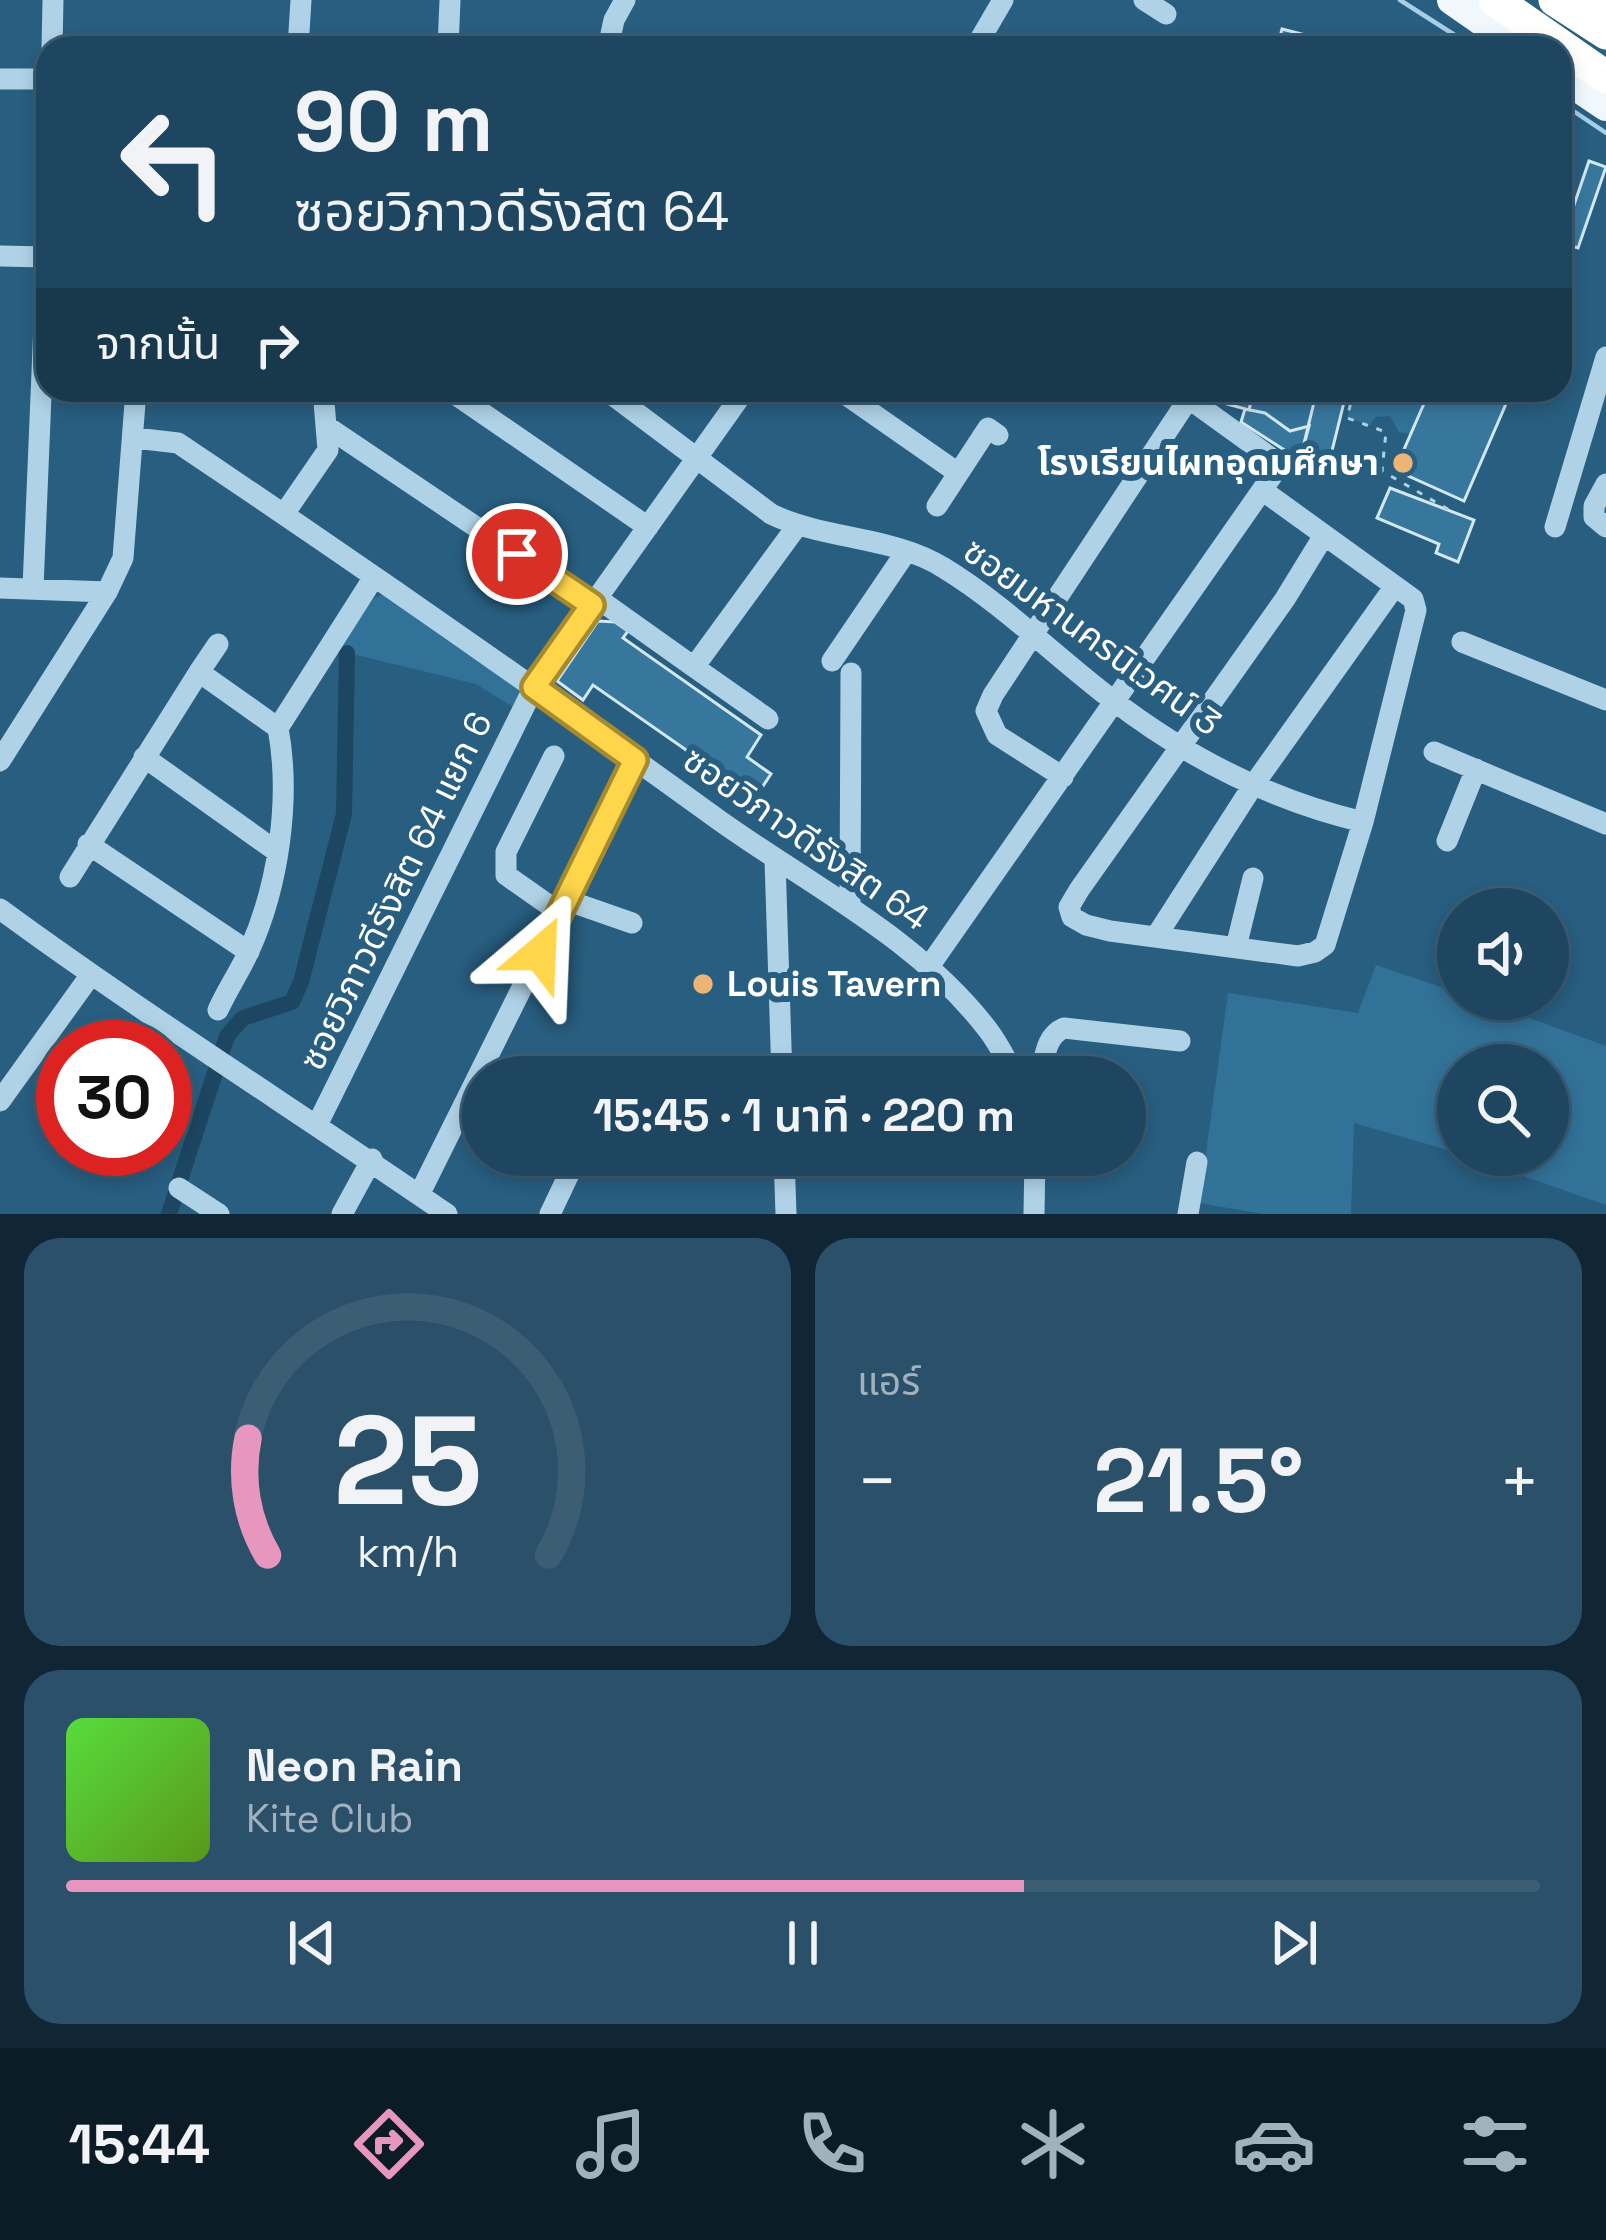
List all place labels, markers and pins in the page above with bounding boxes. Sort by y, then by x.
place label: โรงเรียนไผทอุดมศึกษา [1037,440,1379,486]
marker: โรงเรียนไผทอุดมศึกษา [1390,450,1416,476]
pin [466,503,568,605]
place label: Louis Tavern [727,961,942,1007]
marker: Louis Tavern [690,971,716,997]

